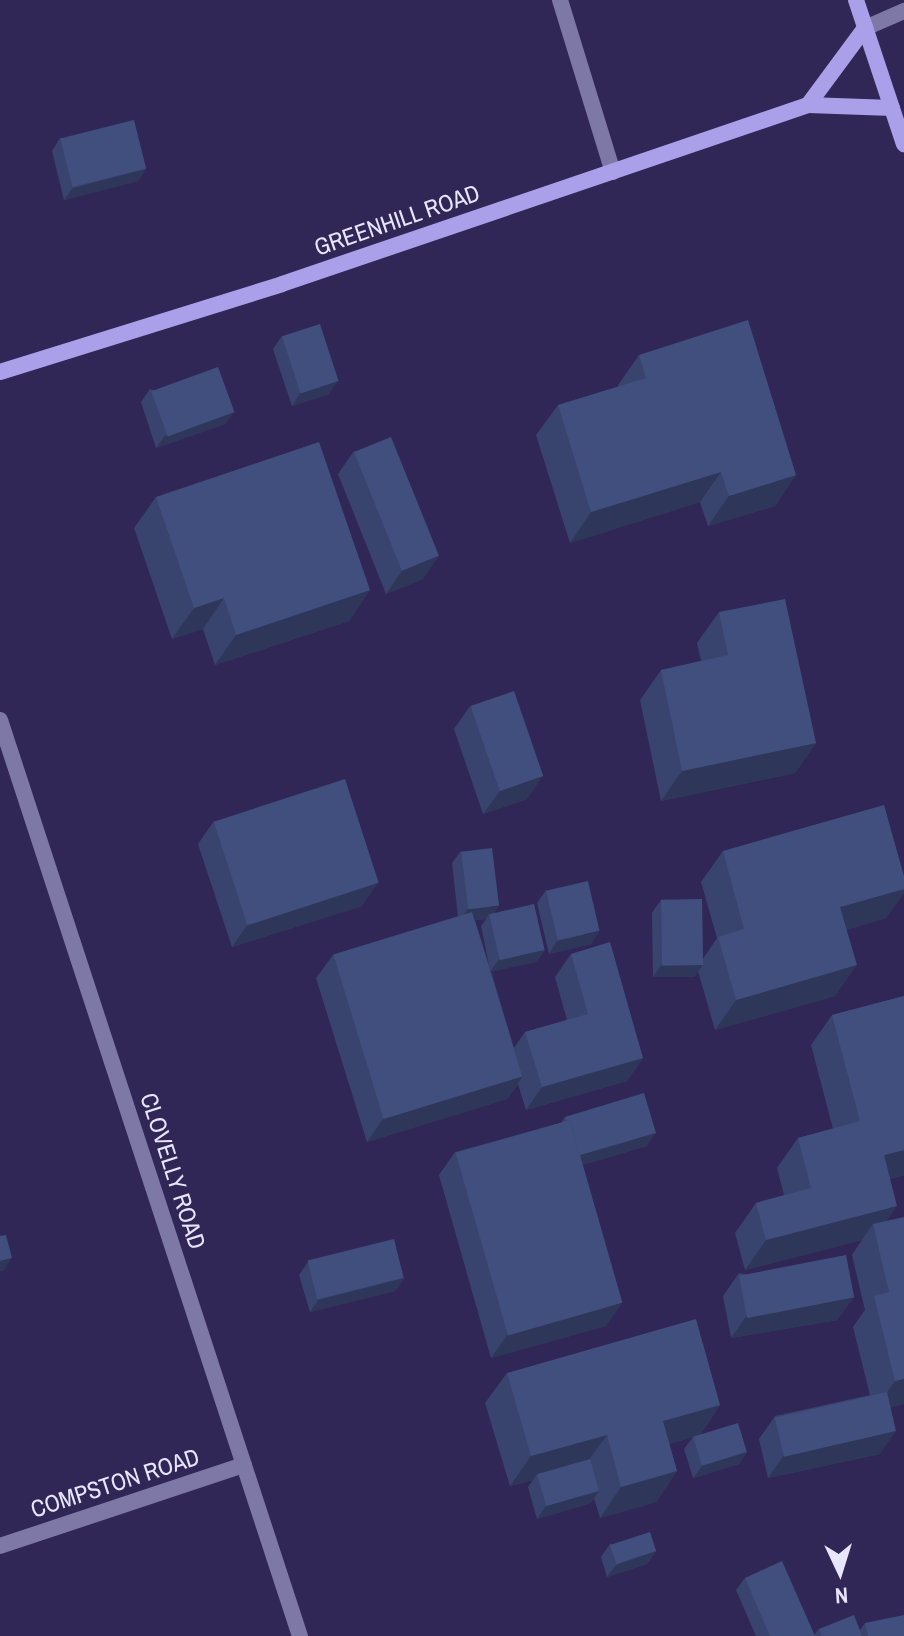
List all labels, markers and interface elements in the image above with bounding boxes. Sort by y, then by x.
street label: GREENHILL ROAD [310,178,484,262]
street label: CLOVELLY ROAD [134,1089,212,1253]
street label: COMPSTON ROAD [27,1442,203,1524]
north arrow [800,1532,880,1612]
text: N [834,1581,849,1611]

